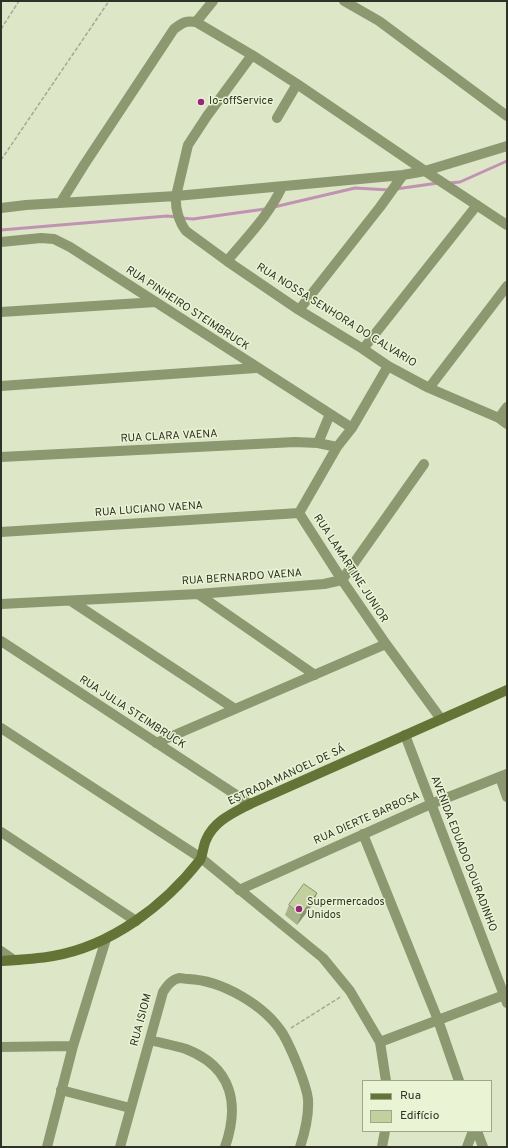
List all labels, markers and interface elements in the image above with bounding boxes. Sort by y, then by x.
place label: Io-offService [209,95,273,109]
marker: Io-offService [196,97,206,107]
street label: RUA NOSSA SENHORA DO CALVARIO [254,261,418,371]
street label: RUA PINHEIRO STEIMBRUCK [123,264,251,354]
street label: RUA CLARA VAENA [120,428,218,446]
street label: RUA LUCIANO VAENA [94,500,204,520]
street label: RUA LAMARTINE JUNIOR [310,512,390,626]
street label: RUA BERNARDO VAENA [181,567,303,589]
street label: RUA JULIA STEIMBRUCK [76,674,188,752]
street label: ESTRADA MANOEL DE SÁ [226,743,348,809]
street label: AVENIDA EDUADO DOURADINHO [427,774,499,934]
street label: RUA DIERTE BARBOSA [312,790,422,848]
place label: Supermercados Unidos [307,896,385,922]
marker: Supermercados Unidos [294,904,304,914]
street label: RUA ISIOM [129,992,155,1048]
legend [362,1080,492,1132]
text: Rua [400,1088,421,1104]
text: Edifício [400,1108,439,1124]

